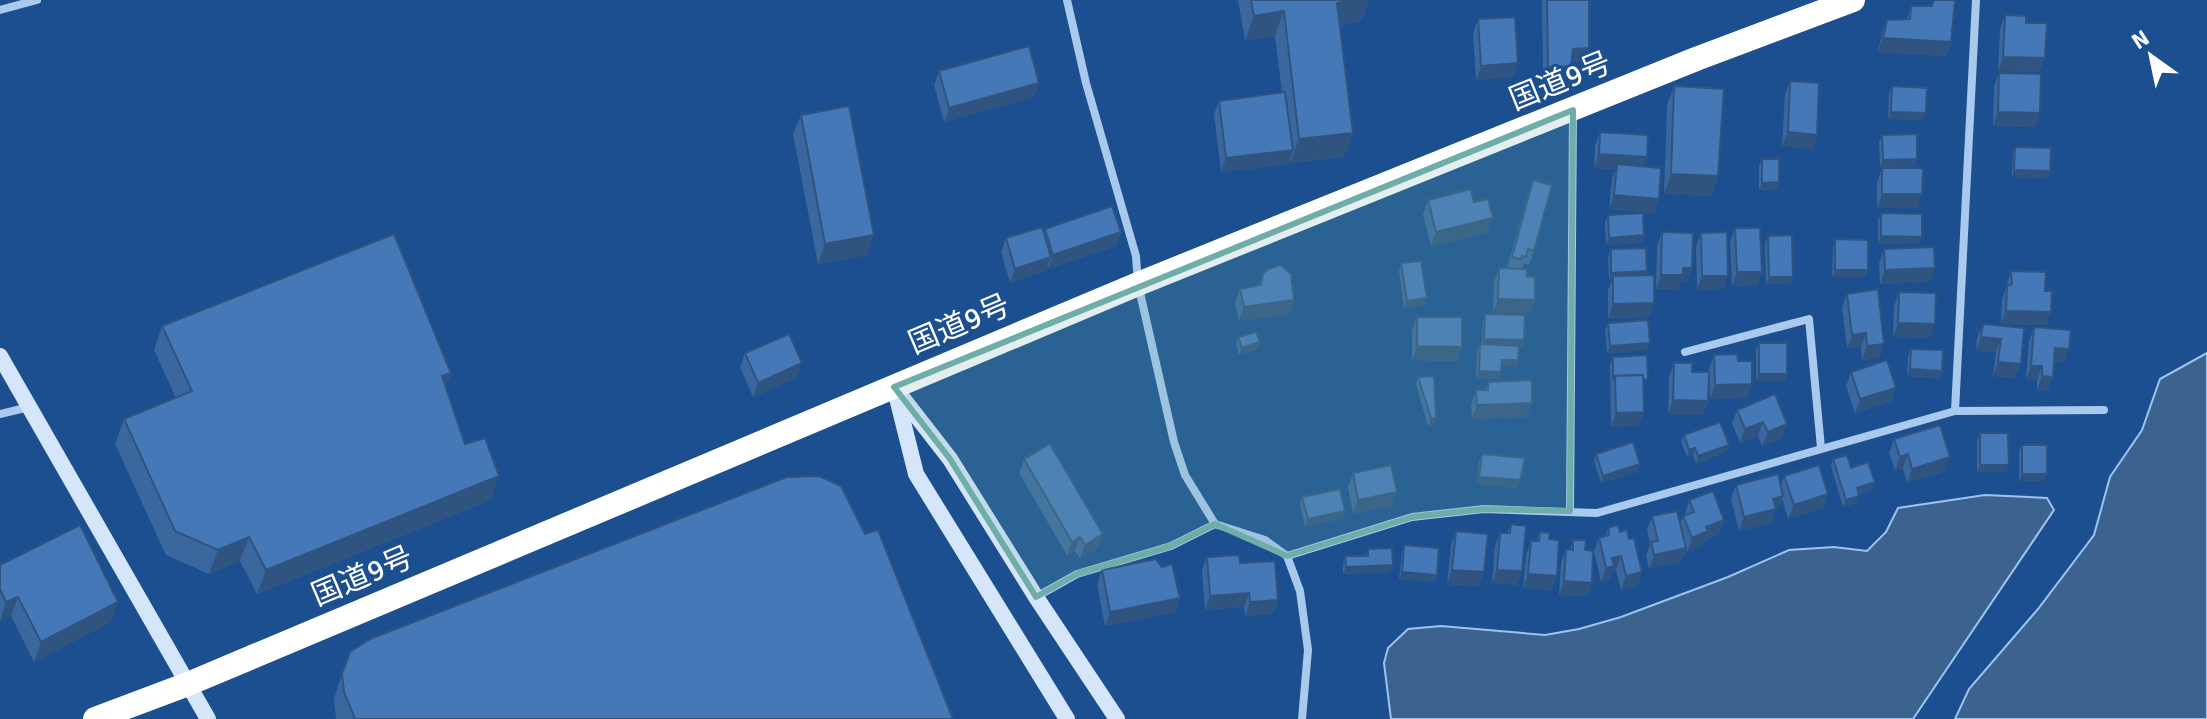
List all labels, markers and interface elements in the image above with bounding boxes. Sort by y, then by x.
north arrow [2111,16,2191,96]
text: N [2127,24,2154,55]
street label: 国道9号 [1504,44,1616,119]
street label: 国道9号 [903,287,1015,362]
street label: 国道9号 [306,539,418,614]

